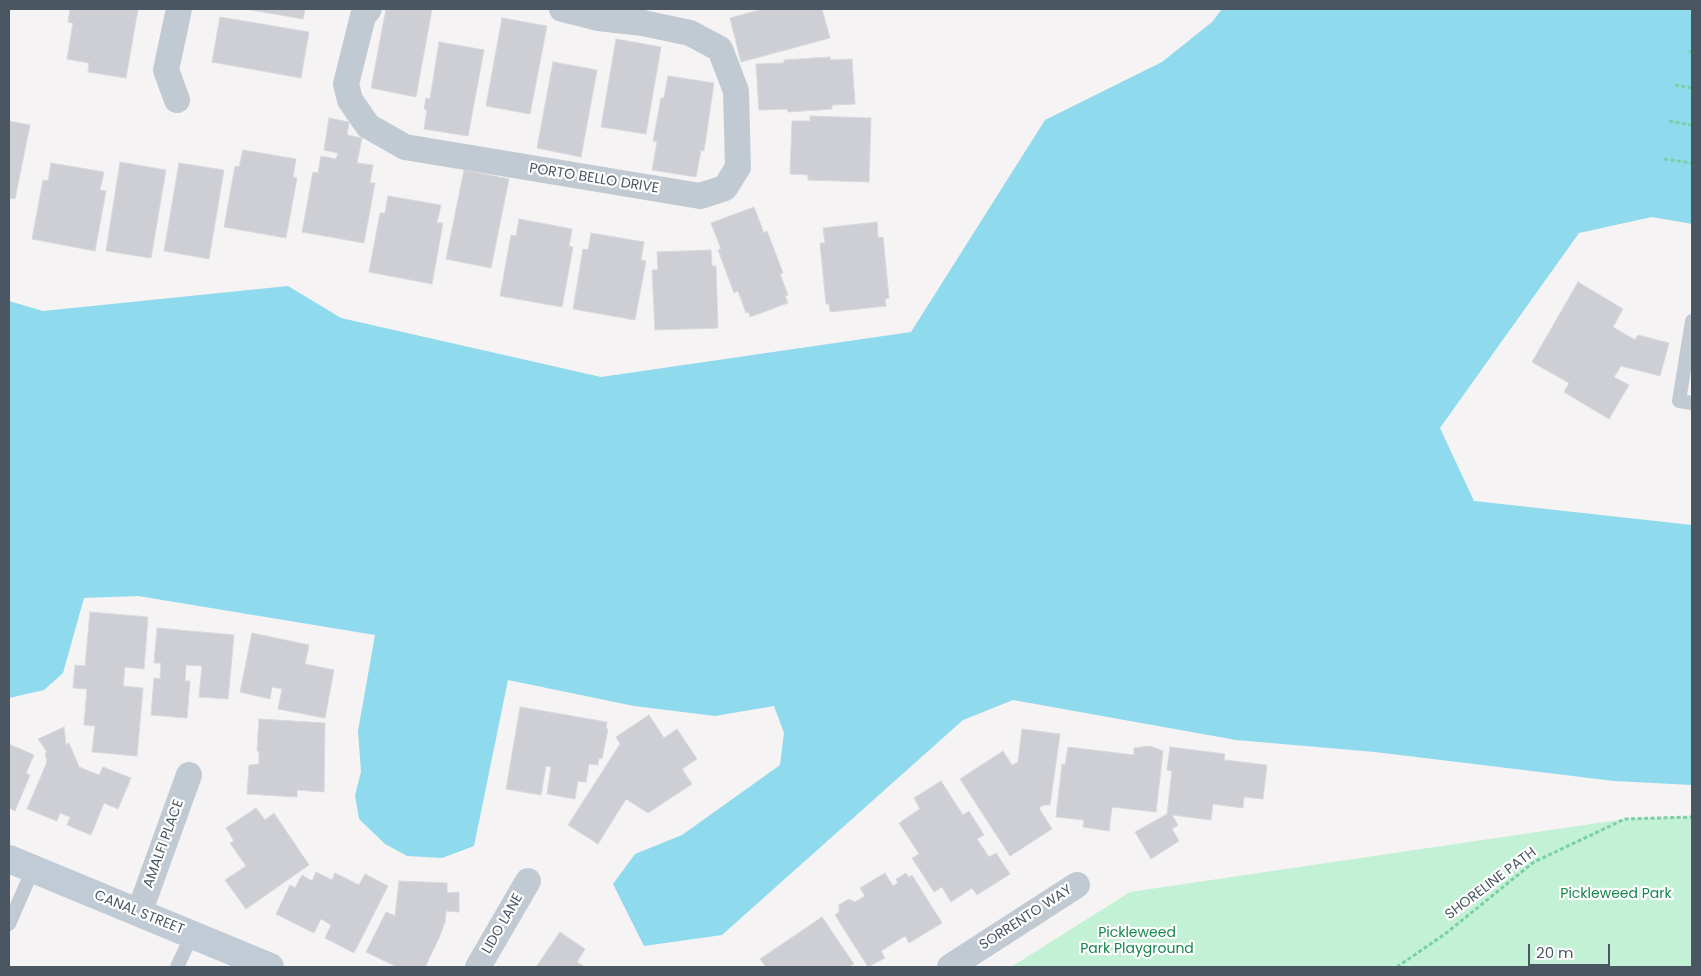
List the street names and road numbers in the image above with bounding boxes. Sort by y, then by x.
street label: PORTO BELLO DRIVE [528,160,660,198]
street label: AMALFI PLACE [140,798,188,890]
street label: SHORELINE PATH [1442,844,1540,924]
street label: SORRENTO WAY [977,882,1075,954]
street label: CANAL STREET [92,887,186,939]
street label: LIDO LANE [479,891,527,957]

